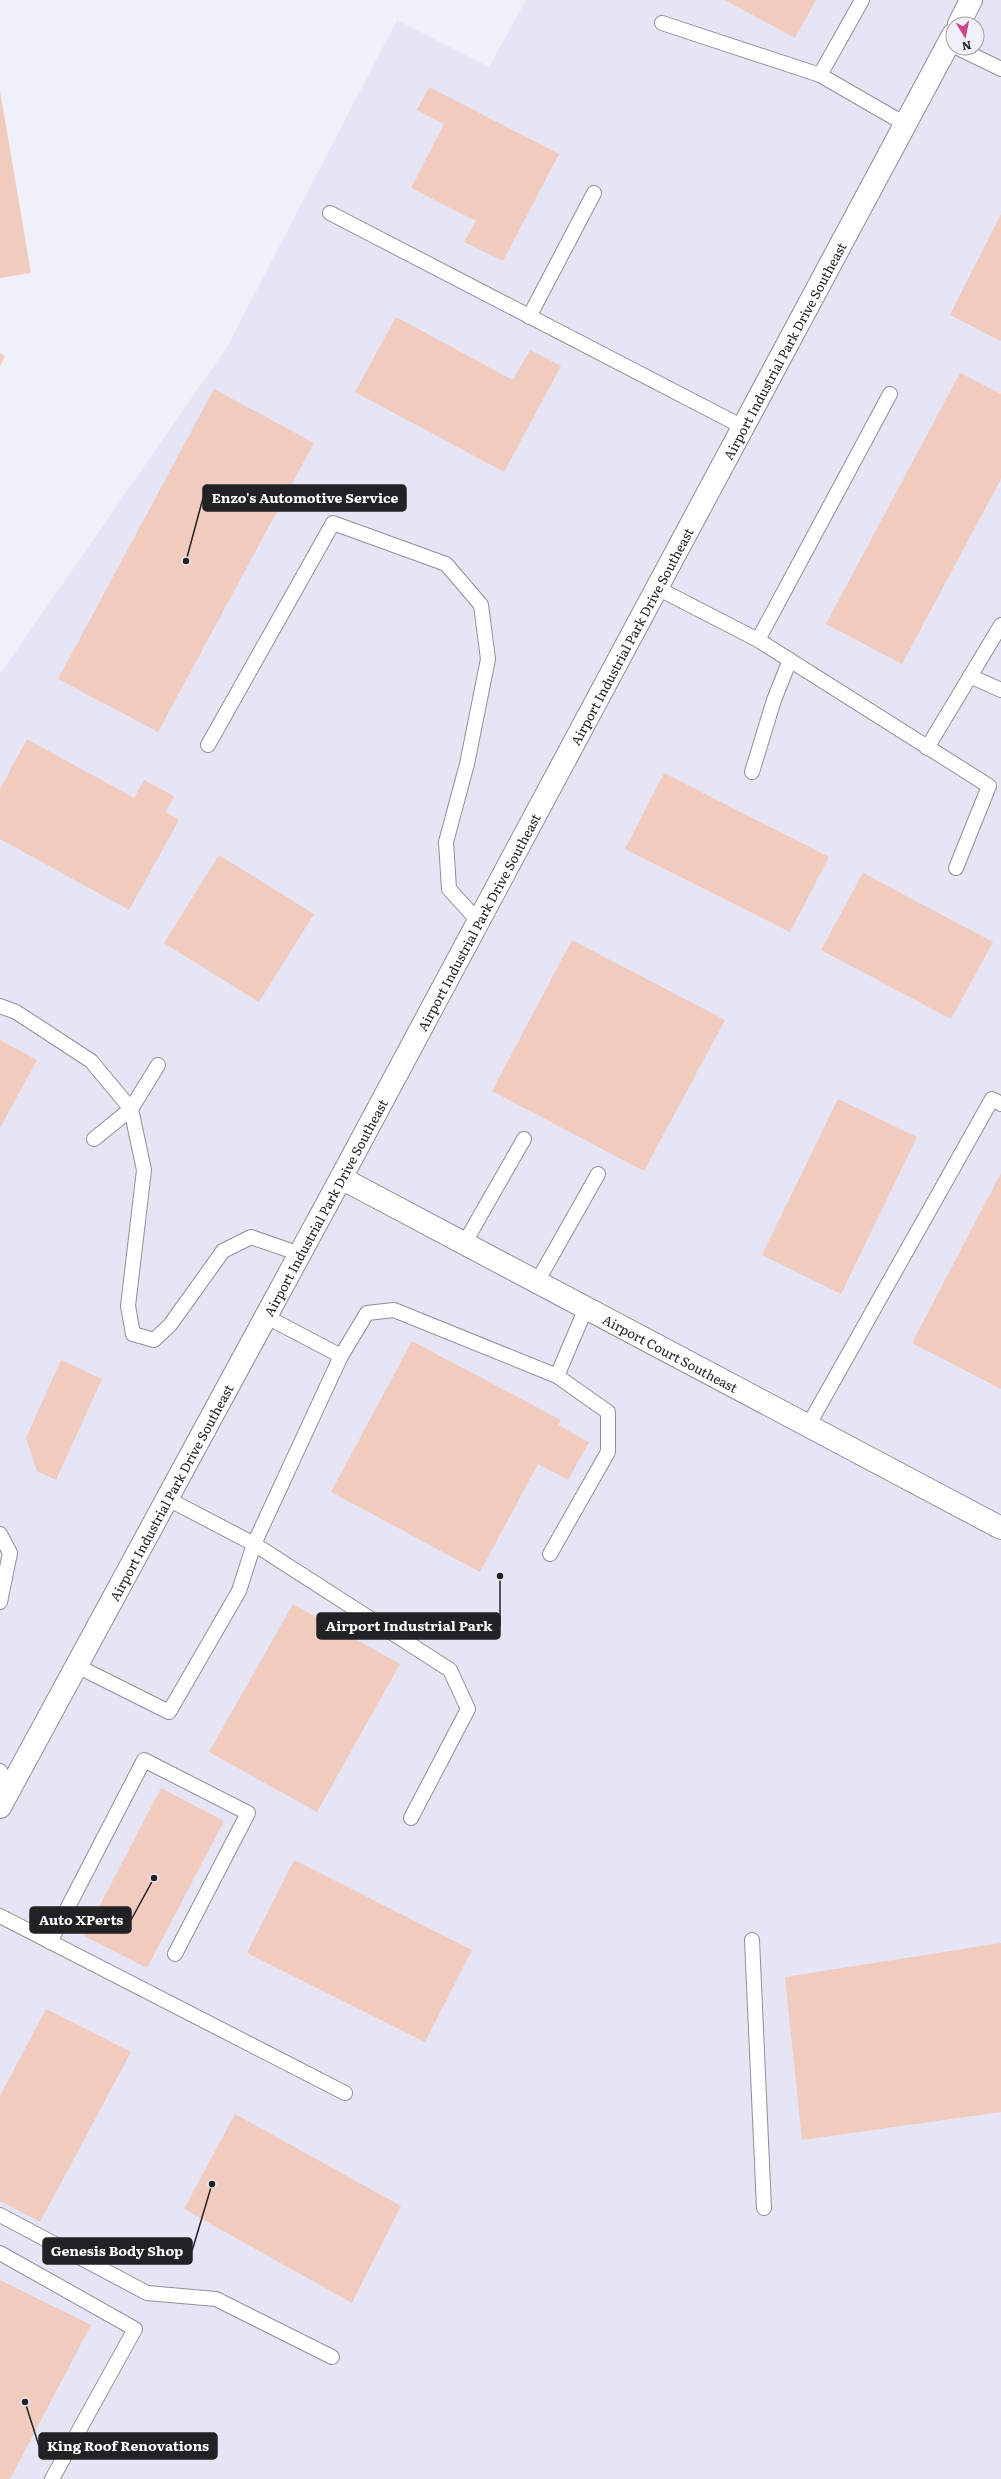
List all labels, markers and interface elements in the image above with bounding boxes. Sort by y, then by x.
north arrow [945,16,985,56]
text: N [961,38,973,56]
street label: Airport Industrial Park Drive Southeast [718,238,850,463]
callout: Enzo's Automotive Service [203,485,406,511]
text: Enzo's Automotive Service [211,487,399,507]
street label: Airport Industrial Park Drive Southeast [565,523,697,748]
street label: Airport Industrial Park Drive Southeast [412,809,545,1034]
street label: Airport Industrial Park Drive Southeast [258,1095,392,1319]
street label: Airport Court Southeast [600,1309,742,1397]
street label: Airport Industrial Park Drive Southeast [104,1380,238,1604]
callout: Airport Industrial Park [317,1613,500,1639]
text: Airport Industrial Park [326,1615,493,1635]
callout: Auto XPerts [30,1907,131,1933]
text: Auto XPerts [39,1909,123,1929]
callout: Genesis Body Shop [43,2238,192,2264]
text: Genesis Body Shop [51,2240,183,2260]
callout: King Roof Renovations [39,2433,217,2459]
text: King Roof Renovations [47,2435,209,2455]

